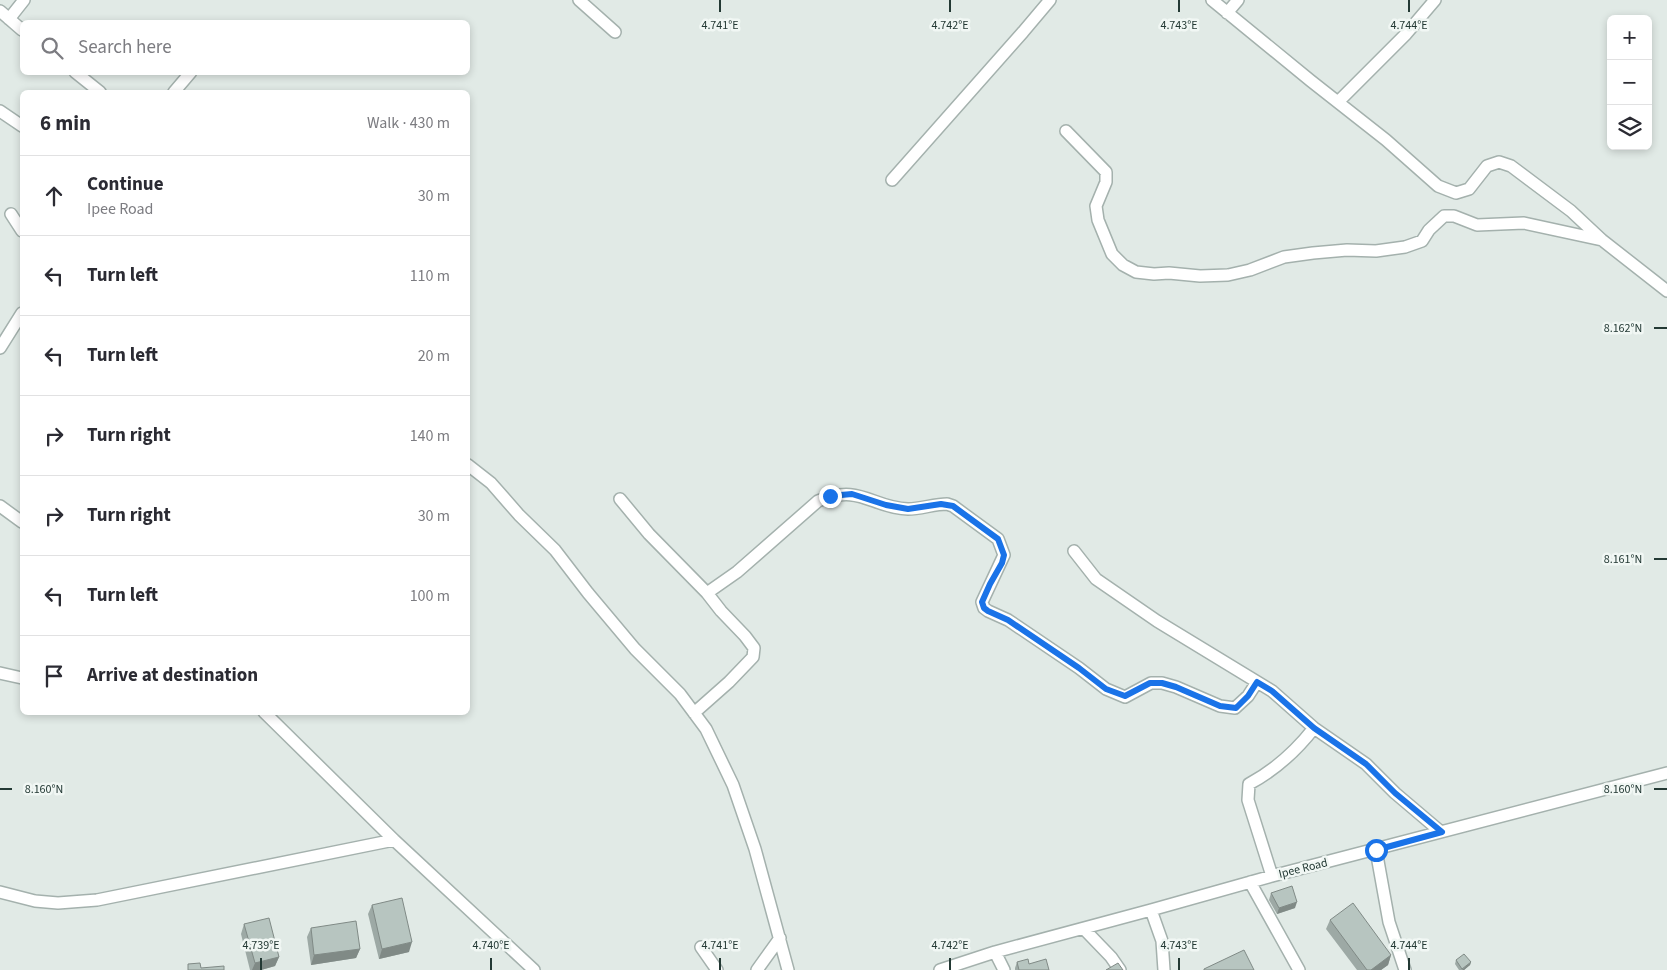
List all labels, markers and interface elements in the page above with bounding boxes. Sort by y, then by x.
map controls [1607,15,1652,150]
button: + [1607,15,1652,60]
text: 4.741°E [701,17,739,34]
text: 4.742°E [931,17,969,34]
text: 4.743°E [1160,17,1198,34]
text: 4.744°E [1390,17,1428,34]
search box [20,20,470,75]
icon: search [38,34,66,62]
text: Search here [78,34,172,61]
button: − [1607,60,1652,105]
button: layers [1607,105,1652,150]
text: 6 min [40,108,91,138]
text: Walk · 430 m [367,112,450,134]
text: Continue [87,171,164,198]
icon: ahead [40,182,68,210]
text: 30 m [418,185,450,207]
text: Ipee Road [87,198,154,220]
icon: left [40,262,68,290]
text: Turn left [87,262,158,289]
text: 110 m [410,265,450,287]
text: 8.162°N [1604,320,1642,337]
icon: left [40,342,68,370]
text: Turn left [87,342,158,369]
text: 20 m [418,345,450,367]
icon: right [40,422,68,450]
text: Turn right [87,422,171,449]
text: 140 m [410,425,450,447]
route end [819,485,842,508]
icon: right [40,502,68,530]
text: Turn right [87,502,171,529]
text: 30 m [418,505,450,527]
text: 8.161°N [1604,551,1642,568]
icon: left [40,582,68,610]
text: Turn left [87,582,158,609]
text: 100 m [410,585,450,607]
icon: arrive [40,662,68,690]
text: Arrive at destination [87,662,258,689]
text: 8.160°N [25,781,63,798]
text: 8.160°N [1604,781,1642,798]
route start [1365,839,1388,862]
street label: Ipee Road [1277,854,1329,883]
text: 4.739°E [242,937,280,954]
text: 4.740°E [472,937,510,954]
text: 4.741°E [701,937,739,954]
text: 4.742°E [931,937,969,954]
text: 4.743°E [1160,937,1198,954]
text: 4.744°E [1390,937,1428,954]

